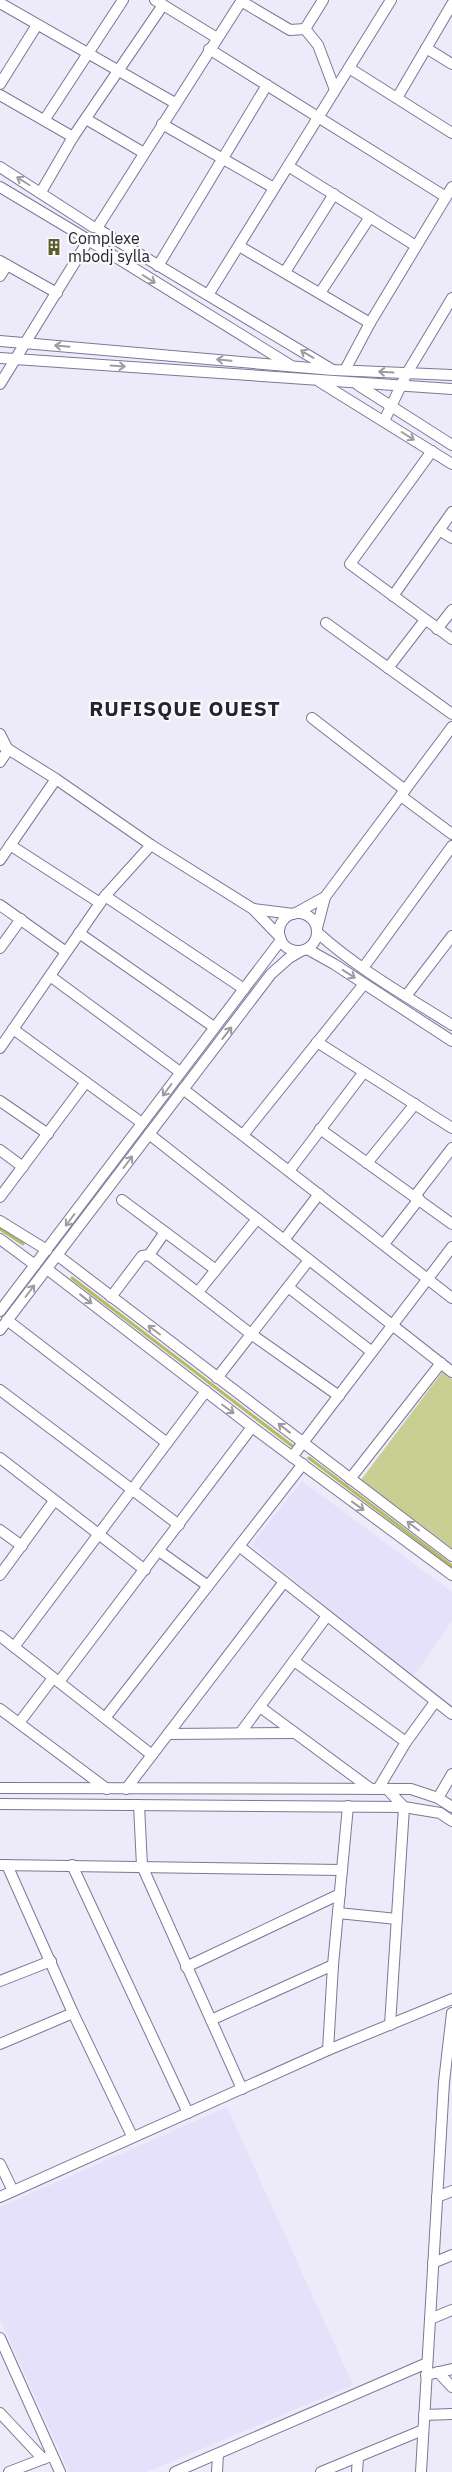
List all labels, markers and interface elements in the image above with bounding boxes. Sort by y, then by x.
one-way arrow [16,176,30,186]
place label: Complexe mbodj sylla [68,228,150,266]
building icon: Complexe mbodj sylla [44,237,64,257]
one-way arrow [142,274,156,284]
one-way arrow [54,341,70,351]
one-way arrow [300,349,314,359]
one-way arrow [216,356,232,365]
one-way arrow [110,362,126,371]
one-way arrow [378,368,394,377]
one-way arrow [400,431,414,441]
district label: RUFISQUE OUEST [89,694,281,722]
one-way arrow [342,968,356,979]
one-way arrow [221,1027,232,1040]
one-way arrow [162,1083,172,1097]
one-way arrow [122,1156,133,1169]
one-way arrow [64,1213,75,1226]
one-way arrow [24,1285,35,1298]
one-way arrow [79,1293,92,1304]
one-way arrow [147,1325,161,1335]
one-way arrow [221,1403,234,1414]
one-way arrow [278,1422,291,1433]
one-way arrow [351,1500,364,1511]
one-way arrow [407,1521,420,1532]

